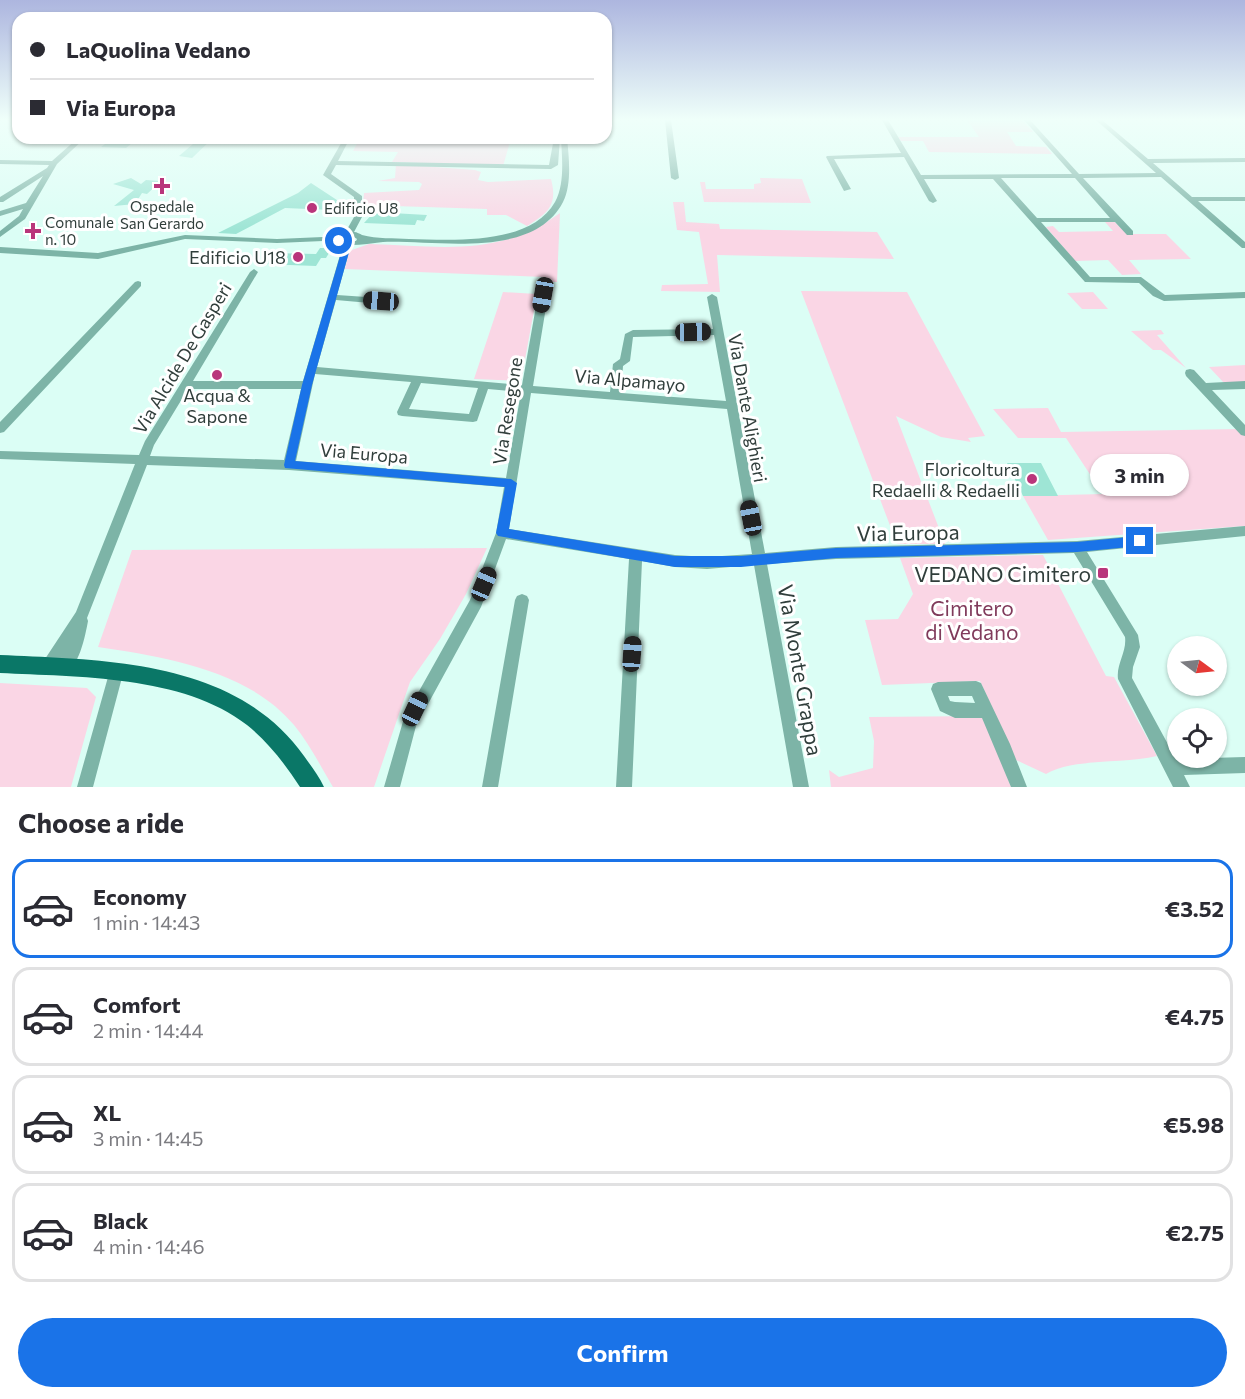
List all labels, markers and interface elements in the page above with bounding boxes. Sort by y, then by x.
text: LaQuolina Vedano [66,36,251,63]
text: Via Europa [66,94,176,121]
marker: Ospedale San Gerardo [153,177,171,195]
place label: Ospedale San Gerardo [120,197,204,232]
place label: Edificio U8 [324,199,398,217]
marker: Edificio U8 [305,201,319,215]
place label: Comunale n. 10 [45,213,114,248]
marker: Comunale n. 10 [26,224,40,238]
route start [325,227,352,254]
place label: Edificio U18 [189,246,286,268]
marker: Edificio U18 [291,250,305,264]
car [531,276,555,314]
street label: Via Alcide De Gasperi [128,278,236,438]
car [362,291,400,311]
car [675,323,711,341]
street label: Via Dante Alighieri [724,332,772,484]
street label: Via Resegone [488,356,526,466]
street label: Via Alpamayo [573,364,687,396]
marker: Acqua & Sapone [210,368,224,382]
place label: Acqua & Sapone [183,384,251,427]
street label: Via Europa [319,438,409,468]
callout: 3 min [1090,454,1190,496]
place label: Floricoltura Redaelli & Redaelli [872,458,1020,501]
text: 3 min [1114,463,1165,487]
marker: Floricoltura Redaelli & Redaelli [1025,472,1039,486]
car [739,499,763,537]
street label: Via Europa [856,519,960,545]
route end [1126,527,1153,554]
place label: VEDANO Cimitero [914,561,1091,586]
car [469,564,499,604]
marker: VEDANO Cimitero [1096,566,1110,580]
street label: Via Monte Grappa [774,582,828,758]
park label: Cimitero di Vedano [925,595,1019,644]
car [622,635,642,673]
north arrow [1167,636,1227,696]
map controls [1167,636,1227,768]
car [399,689,431,729]
button: locate [1167,708,1227,768]
text: Choose a ride [18,806,184,839]
icon: car [21,882,75,936]
text: Economy [93,883,187,910]
text: €3.52 [1165,895,1224,922]
text: 1 min · 14:43 [93,910,201,934]
icon: car [21,990,75,1044]
text: Comfort [93,991,181,1018]
text: €4.75 [1165,1003,1224,1030]
text: 2 min · 14:44 [93,1018,204,1042]
icon: car [21,1098,75,1152]
text: XL [93,1099,121,1126]
text: €5.98 [1163,1111,1224,1138]
text: 3 min · 14:45 [93,1126,203,1150]
icon: car [21,1206,75,1260]
text: Black [93,1207,148,1234]
text: €2.75 [1166,1219,1224,1246]
text: 4 min · 14:46 [93,1234,205,1258]
button: Confirm [18,1318,1227,1387]

